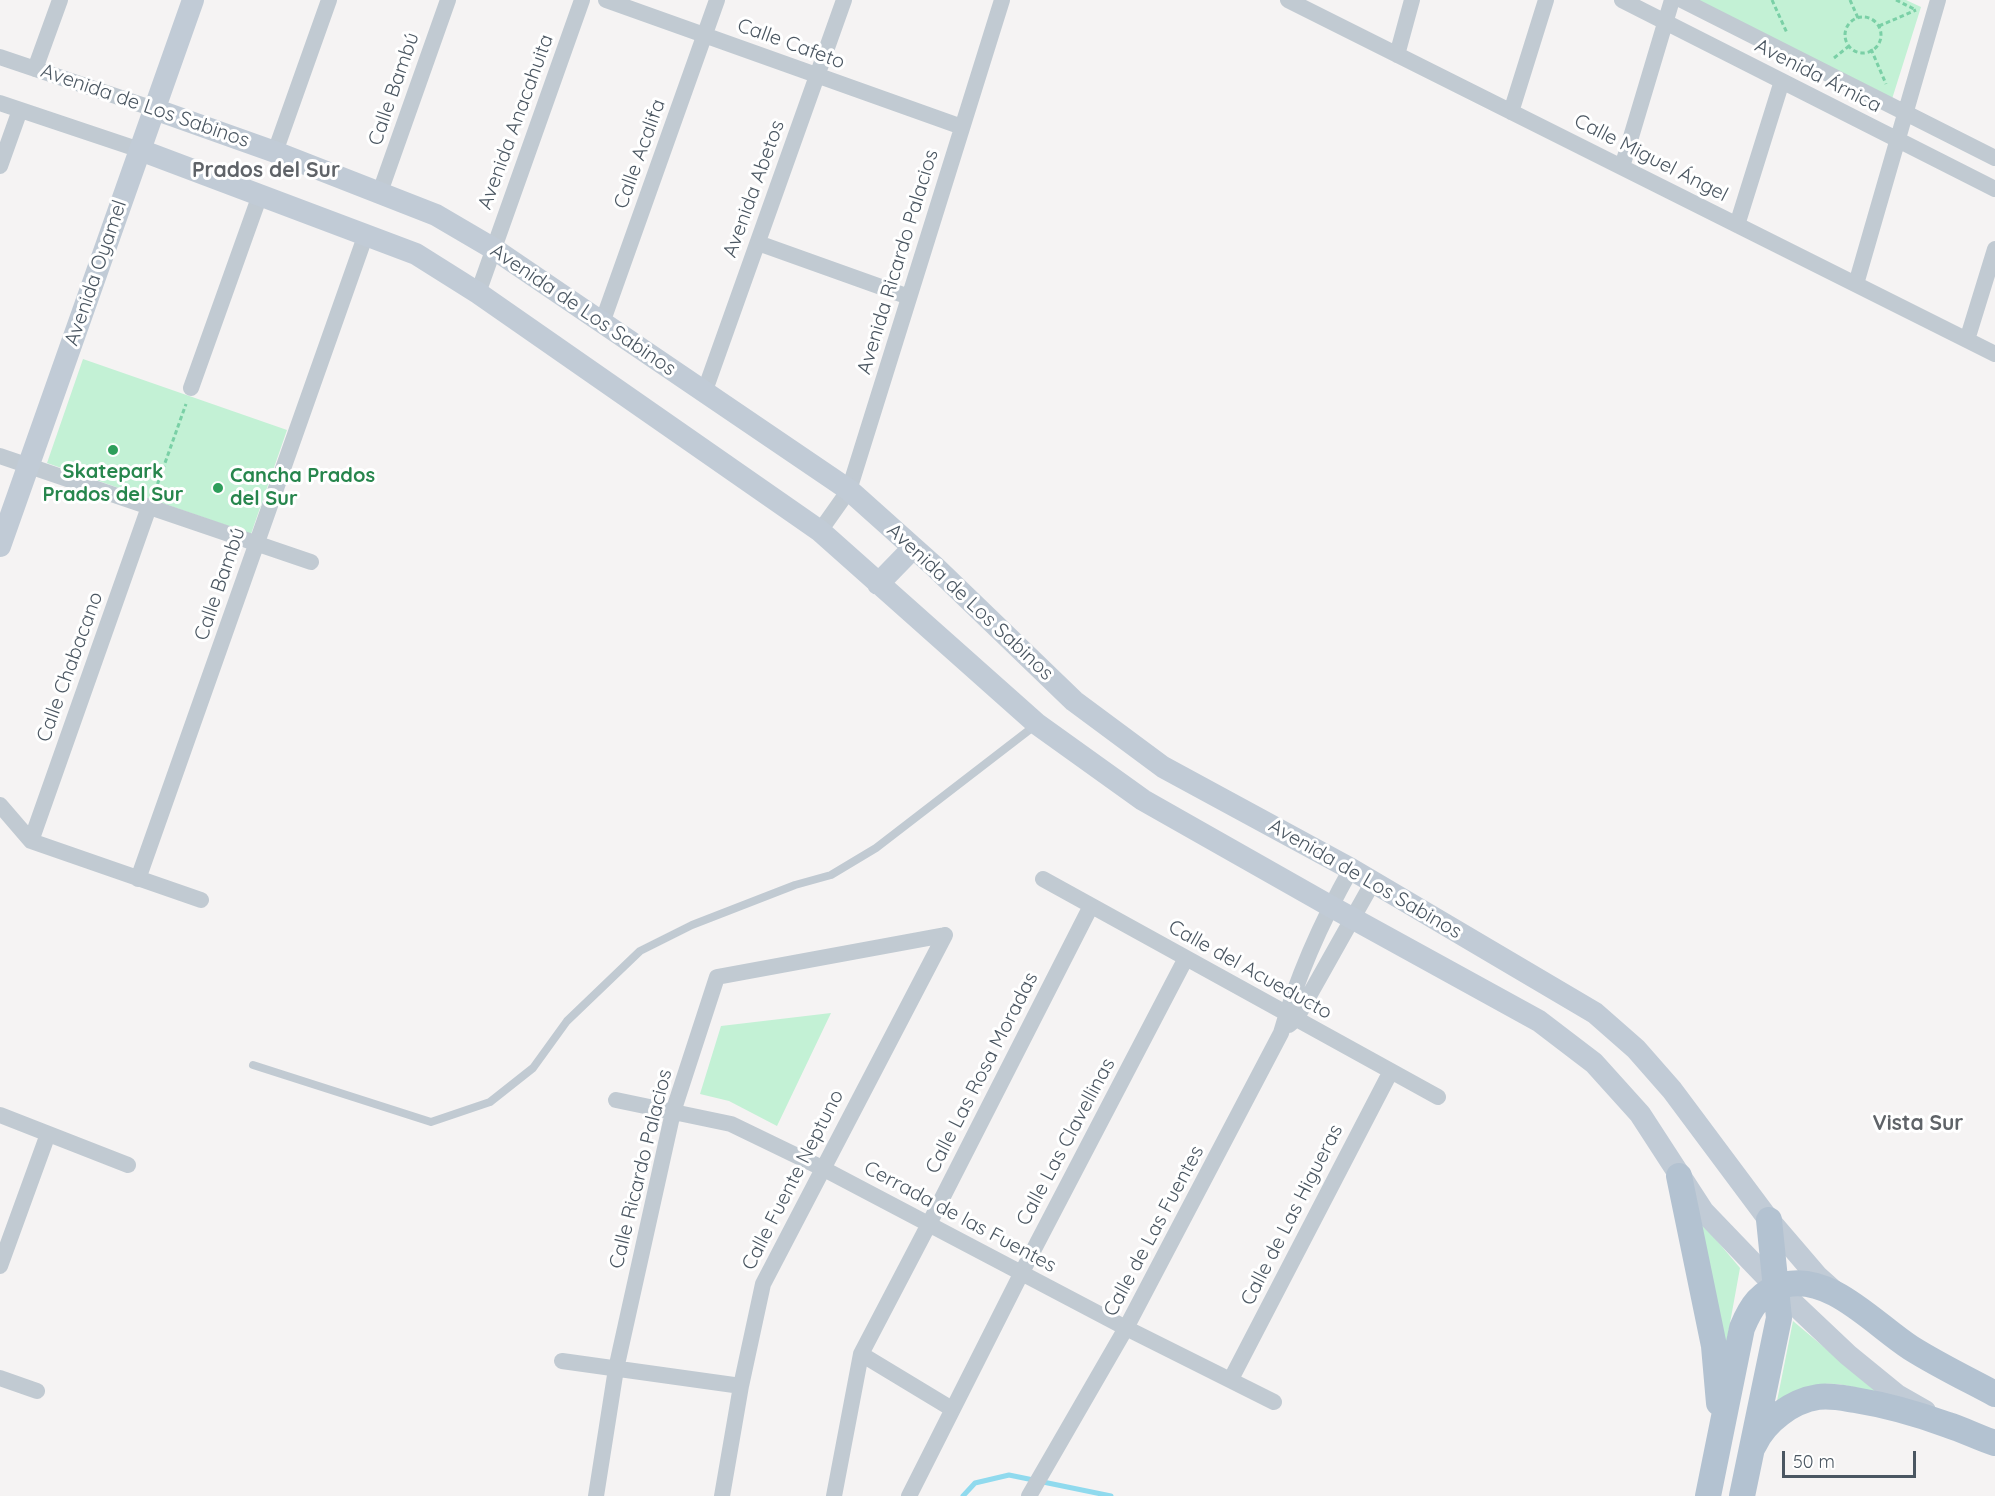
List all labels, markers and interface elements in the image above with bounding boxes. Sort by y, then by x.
street label: Calle Cafeto [734,13,848,75]
street label: Calle Bambú [363,29,425,149]
street label: Avenida Anacahuita [473,31,559,213]
street label: Avenida Árnica [1751,34,1885,118]
street label: Avenida de Los Sabinos [38,59,252,153]
street label: Calle Acalifa [609,96,671,212]
street label: Calle Miguel Ángel [1570,109,1732,207]
street label: Avenida Abetos [718,117,790,261]
street label: Avenida Ricardo Palacios [852,147,944,377]
district label: Prados del Sur [192,158,340,184]
street label: Avenida Oyamel [60,197,132,349]
street label: Avenida de Los Sabinos [486,239,680,381]
marker: Skatepark Prados del Sur [106,443,120,457]
place label: Skatepark Prados del Sur [42,460,184,507]
place label: Cancha Prados del Sur [230,464,375,511]
marker: Cancha Prados del Sur [211,481,225,495]
street label: Avenida de Los Sabinos [882,519,1058,685]
street label: Calle Bambú [189,524,251,644]
street label: Calle Chabacano [32,589,108,745]
street label: Avenida de Los Sabinos [1264,814,1466,944]
street label: Calle del Acueducto [1164,915,1336,1025]
street label: Calle Las Rosa Moradas [921,968,1043,1178]
street label: Calle Las Clavellinas [1012,1054,1120,1230]
street label: Calle Ricardo Palacios [605,1067,677,1271]
street label: Calle Fuente Neptuno [737,1086,849,1274]
district label: Vista Sur [1873,1111,1963,1137]
street label: Calle de Las Higueras [1236,1120,1348,1310]
street label: Calle de Las Fuentes [1099,1141,1209,1321]
street label: Cerrada de las Fuentes [860,1156,1060,1278]
scale bar [1785,1439,1918,1477]
text: 50 m [1793,1450,1835,1473]

